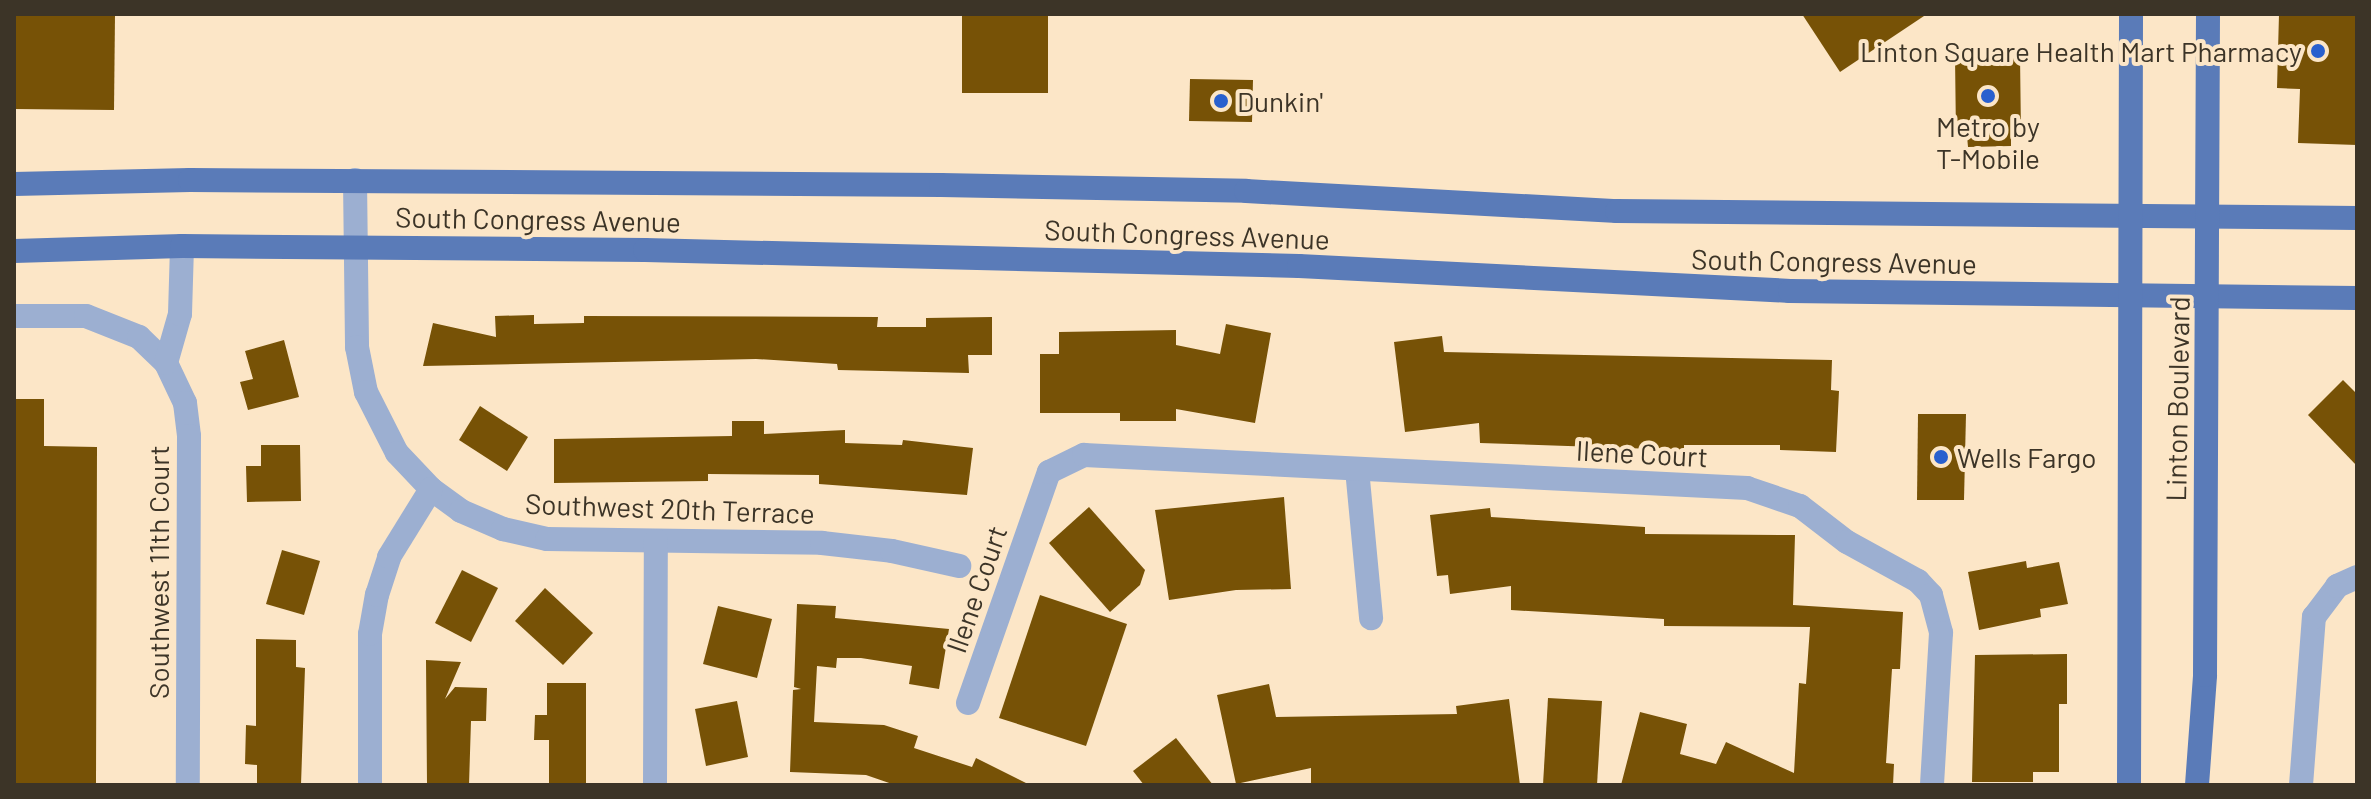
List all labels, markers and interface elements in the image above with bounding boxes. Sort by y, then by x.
place label: Linton Square Health Mart Pharmacy [1860,34,2302,68]
marker: Linton Square Health Mart Pharmacy [2309,42,2327,60]
place label: Dunkin' [1237,84,1323,118]
marker: Metro by T-Mobile [1979,87,1997,105]
marker: Dunkin' [1212,92,1230,110]
place label: Metro by T-Mobile [1936,109,2040,175]
street label: South Congress Avenue [395,200,681,238]
street label: South Congress Avenue [1044,212,1330,256]
street label: South Congress Avenue [1691,242,1977,280]
street label: Linton Boulevard [2158,296,2196,502]
street label: Ilene Court [1575,433,1709,473]
place label: Wells Fargo [1957,440,2096,474]
street label: Southwest 11th Court [141,445,175,699]
marker: Wells Fargo [1932,448,1950,466]
street label: Southwest 20th Terrace [525,486,815,530]
street label: Ilene Court [939,521,1013,657]

